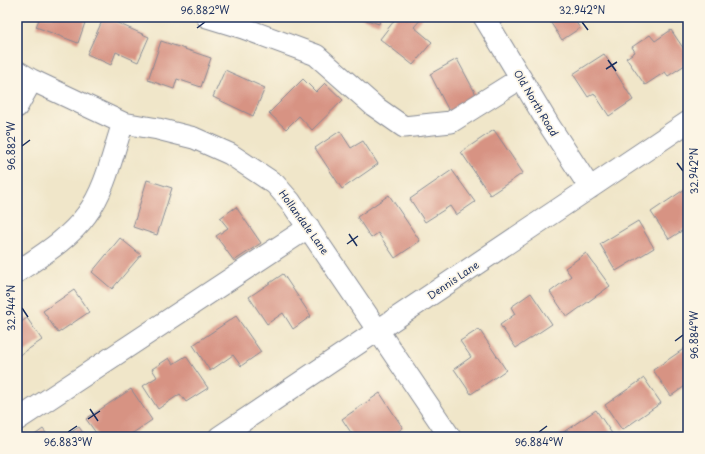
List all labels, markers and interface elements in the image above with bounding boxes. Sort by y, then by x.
text: 96.882°W [181,2,230,17]
text: 32.942°N [559,2,605,17]
street label: Old North Road [511,67,562,139]
text: 96.882°W [3,121,18,170]
text: 32.942°N [686,148,701,194]
street label: Hollandale Lane [276,186,333,258]
street label: Dennis Lane [424,257,482,302]
text: 32.944°N [3,285,18,331]
text: 96.884°W [686,310,701,359]
text: 96.883°W [44,434,93,449]
text: 96.884°W [515,434,564,449]

